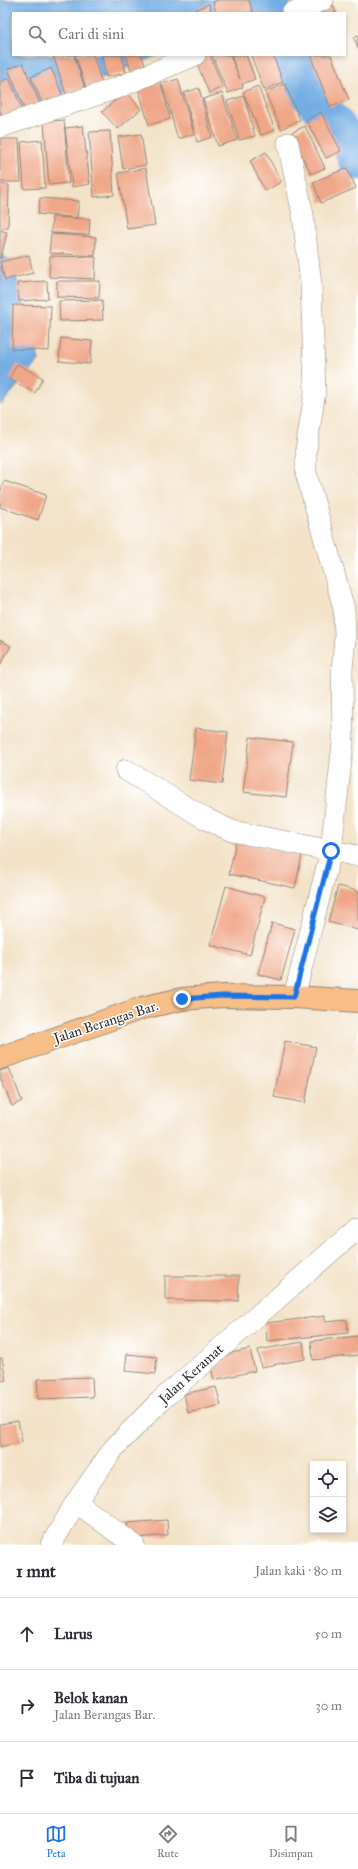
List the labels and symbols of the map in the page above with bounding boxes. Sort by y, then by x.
route start [322,842,340,860]
route end [173,990,191,1008]
street label: Jalan Berangas Bar. [50,997,161,1048]
street label: Jalan Keramat [154,1341,227,1409]

